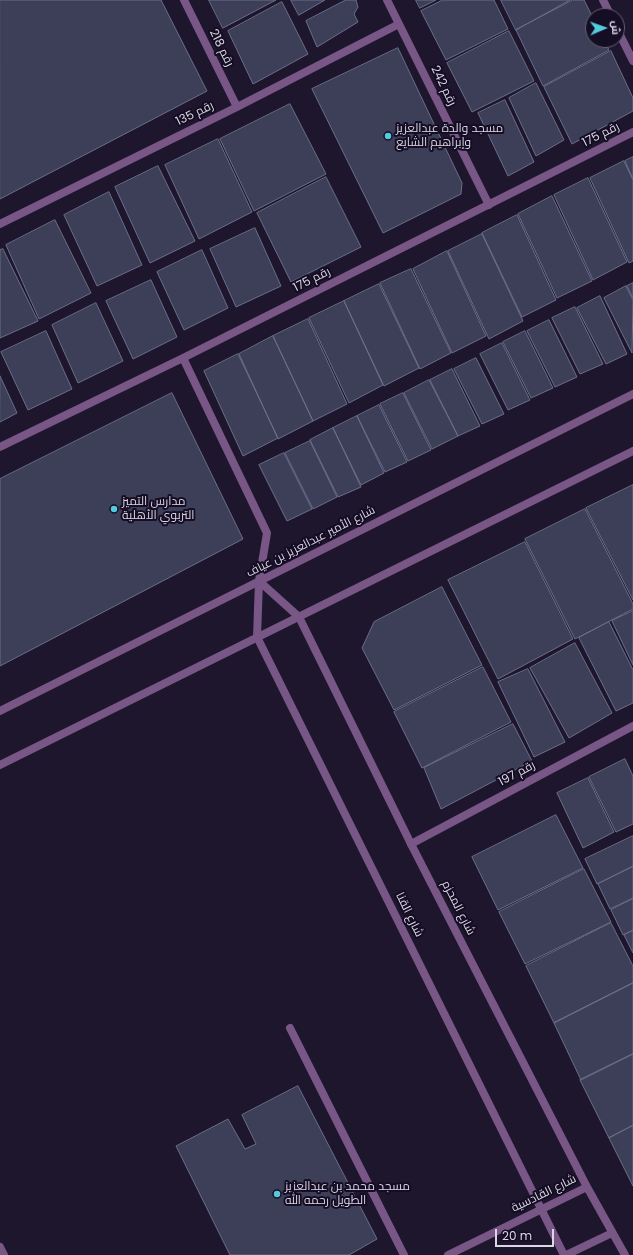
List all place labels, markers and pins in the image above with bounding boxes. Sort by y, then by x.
place label: مسجد والدة عبدالعزيز وإبراهيم الشايع [396,122,503,150]
marker: مسجد والدة عبدالعزيز وإبراهيم الشايع [383,131,393,141]
place label: مدارس التميز التربوي الأهلية [122,495,194,523]
marker: مدارس التميز التربوي الأهلية [109,504,119,514]
place label: مسجد محمد بن عبدالعزيز الطويل رحمه الله [285,1180,410,1208]
marker: مسجد محمد بن عبدالعزيز الطويل رحمه الله [272,1189,282,1199]

